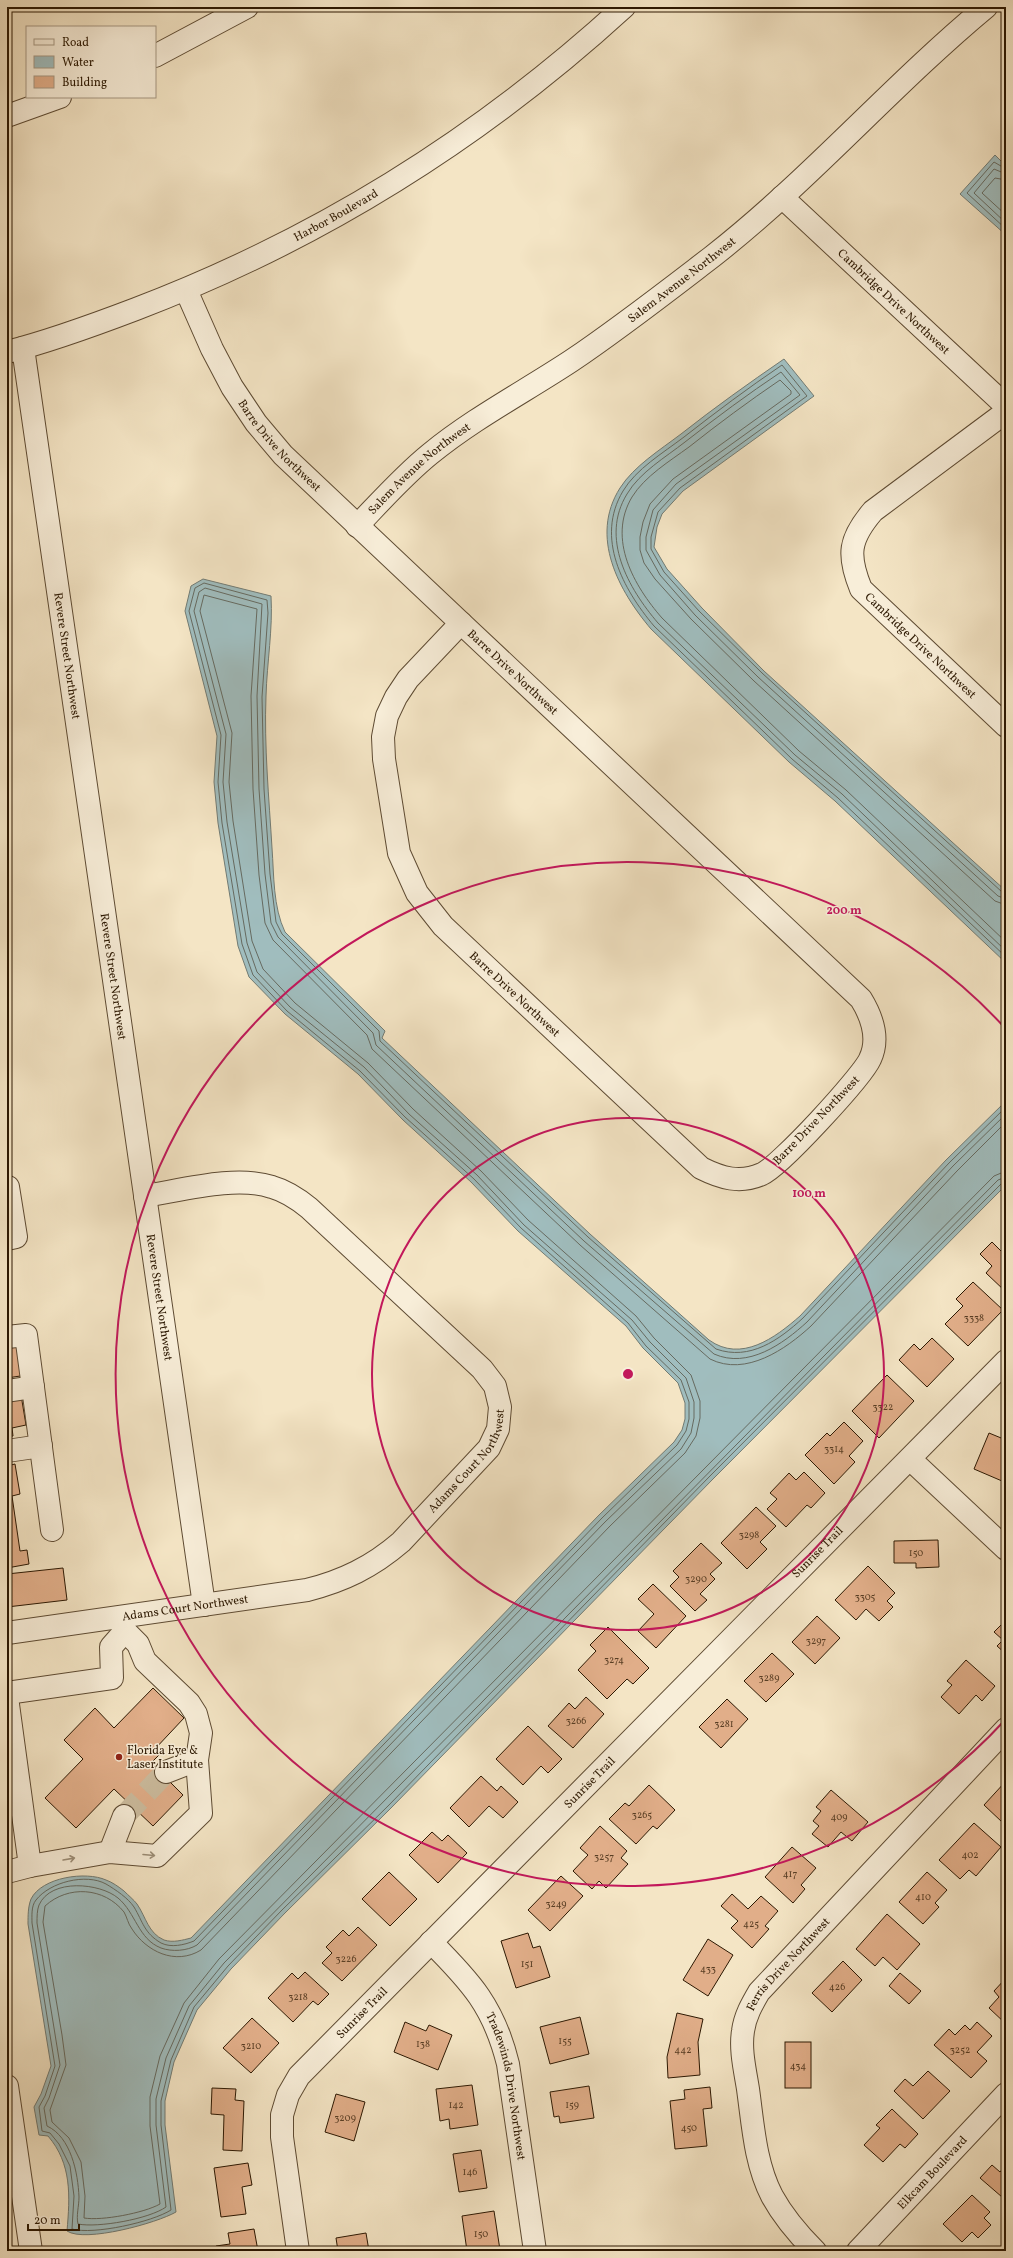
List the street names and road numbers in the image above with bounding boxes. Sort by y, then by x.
street label: Harbor Boulevard [291,186,382,246]
street label: Salem Avenue Northwest [625,234,740,327]
street label: Cambridge Drive Northwest [834,246,953,358]
street label: Barre Drive Northwest [233,397,324,496]
street label: Salem Avenue Northwest [365,419,474,518]
street label: Cambridge Drive Northwest [861,590,979,703]
street label: Revere Street Northwest [49,591,83,720]
street label: Barre Drive Northwest [463,626,561,719]
street label: Revere Street Northwest [95,912,130,1041]
street label: Barre Drive Northwest [465,948,563,1041]
street label: Barre Drive Northwest [770,1072,864,1169]
street label: Revere Street Northwest [142,1233,176,1362]
street label: Adams Court Northwest [425,1408,509,1517]
street label: Sunrise Trail [789,1523,847,1582]
street label: Adams Court Northwest [121,1592,249,1625]
street label: Sunrise Trail [561,1753,620,1812]
street label: Ferris Drive Northwest [743,1914,834,2014]
street label: Sunrise Trail [333,1984,392,2043]
street label: Tradewinds Drive Northwest [481,2010,529,2161]
street label: Elkcam Boulevard [894,2133,972,2213]

